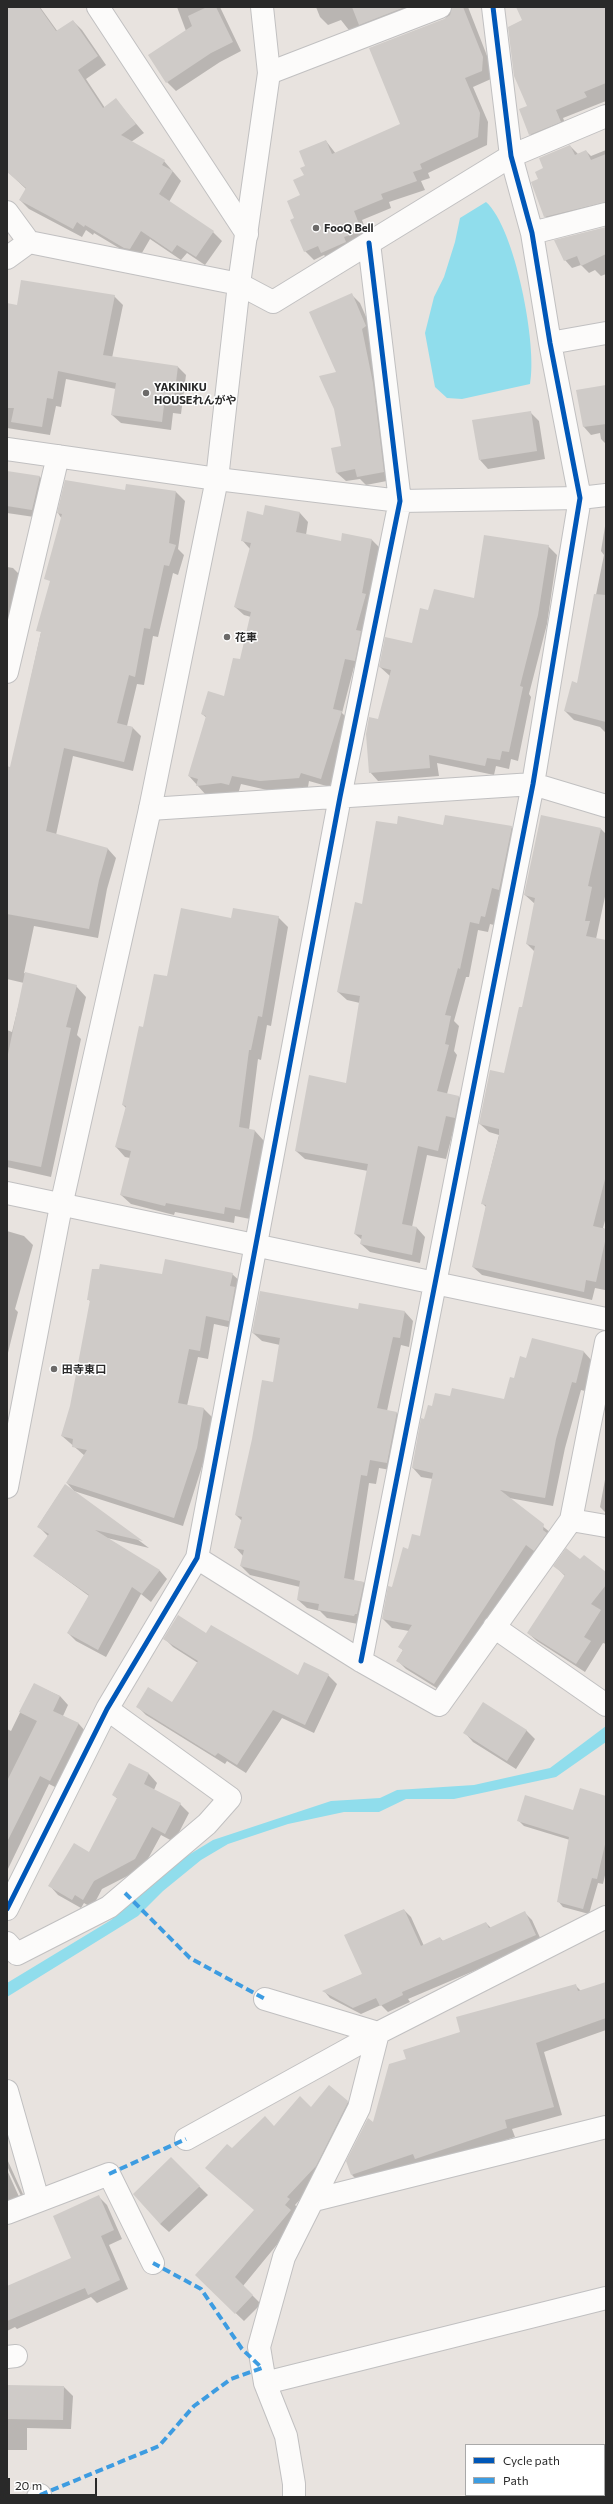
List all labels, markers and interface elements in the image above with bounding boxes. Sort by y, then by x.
place label: FooQ Bell [324,221,373,235]
marker: FooQ Bell [311,223,321,233]
place label: YAKINIKU HOUSEれんがや [154,380,236,406]
marker: YAKINIKU HOUSEれんがや [141,388,151,398]
place label: 花車 [235,630,257,644]
marker: 花車 [222,632,232,642]
place label: 田寺東口 [62,1362,106,1376]
marker: 田寺東口 [49,1364,59,1374]
legend [465,2444,605,2496]
text: Cycle path [503,2453,560,2467]
scale bar [10,2470,99,2496]
text: Path [503,2473,529,2487]
text: 20 m [15,2478,42,2492]

